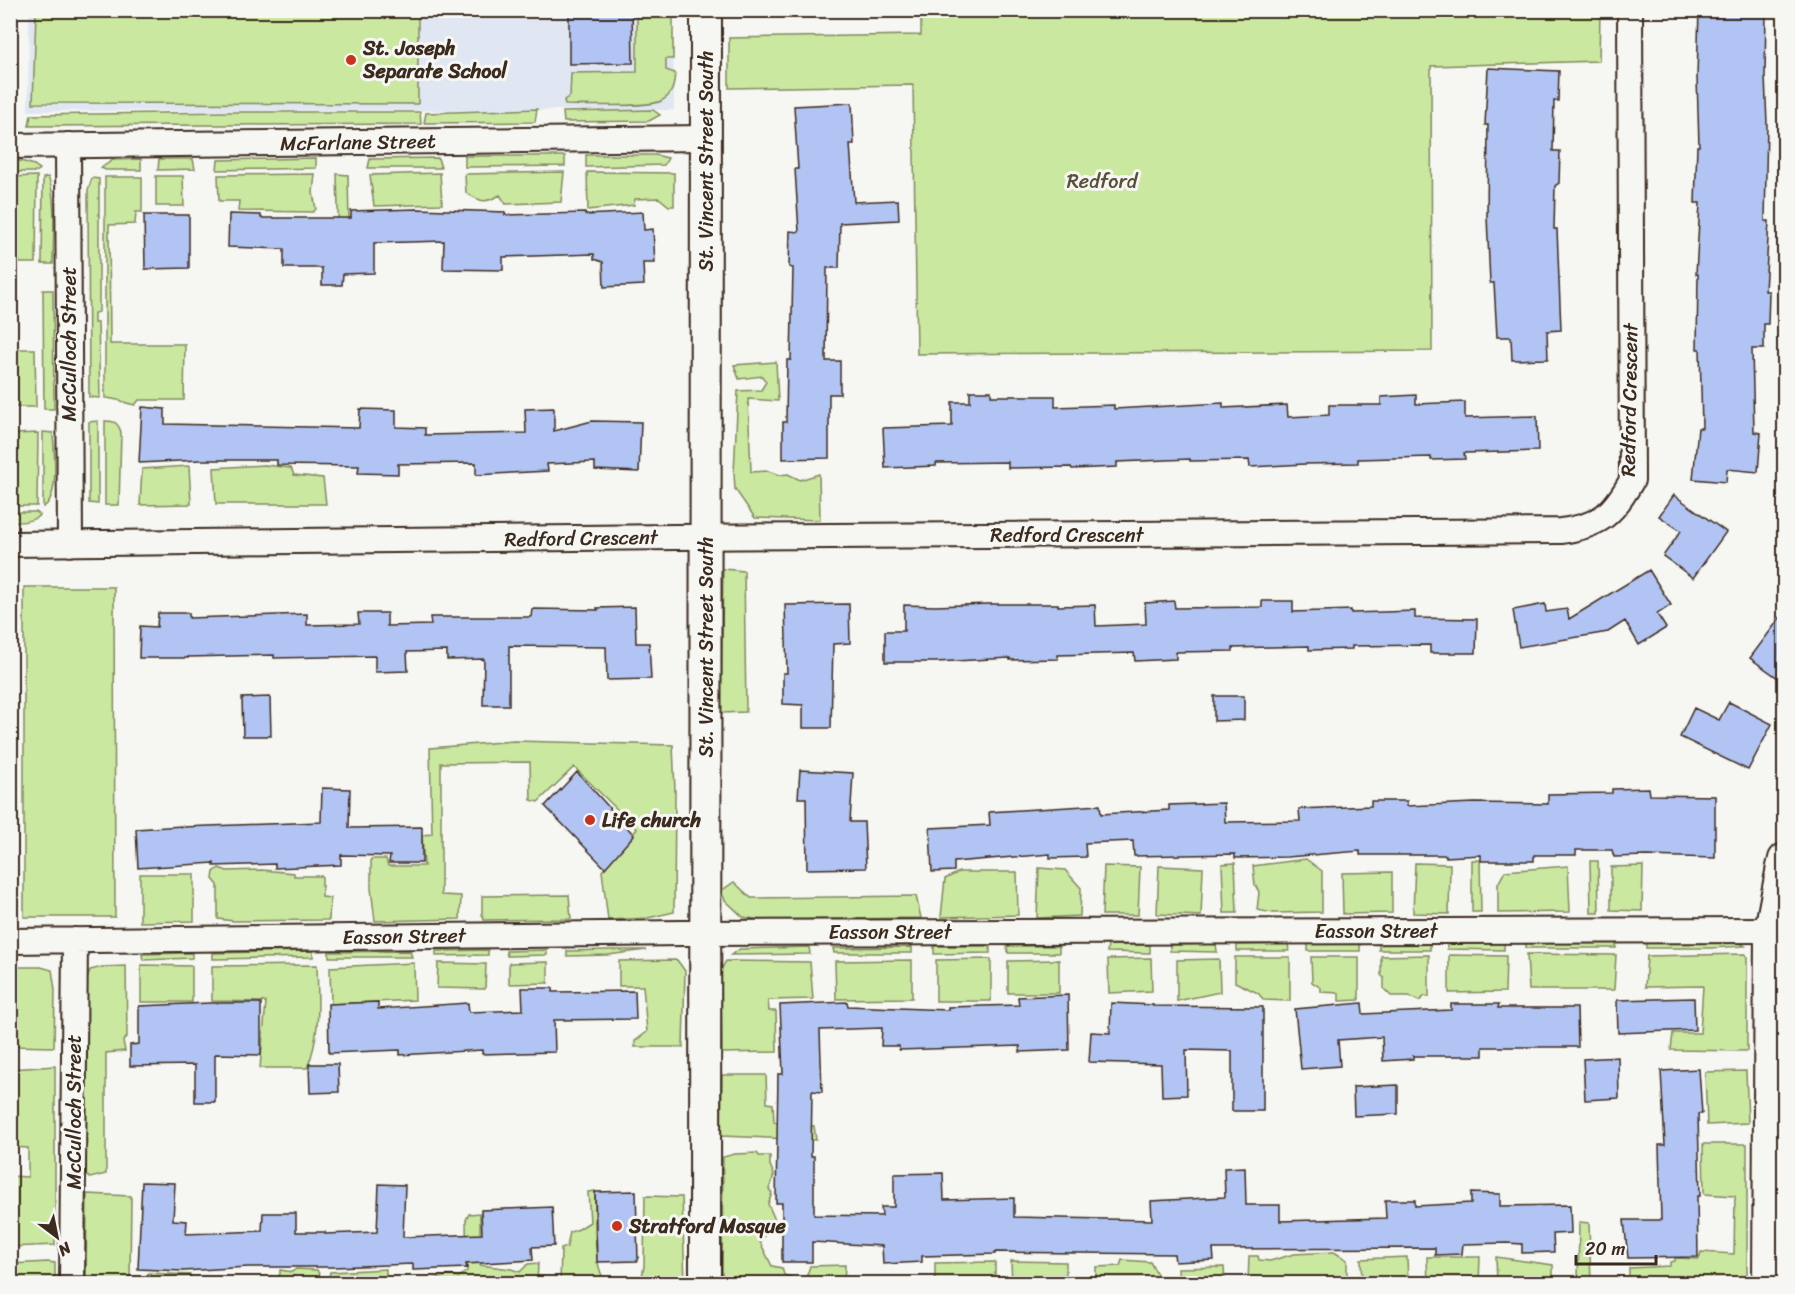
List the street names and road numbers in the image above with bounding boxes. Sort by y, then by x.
street label: St. Vincent Street South [689,51,724,271]
street label: McFarlane Street [280,124,436,161]
street label: McCulloch Street [52,266,87,421]
street label: Redford Crescent [1611,322,1648,477]
street label: Redford Crescent [990,518,1145,553]
street label: Redford Crescent [504,520,659,557]
street label: St. Vincent Street South [689,537,724,757]
street label: Easson Street [1314,914,1439,949]
street label: Easson Street [828,915,953,950]
street label: Easson Street [342,918,467,955]
street label: McCulloch Street [57,1034,92,1189]

